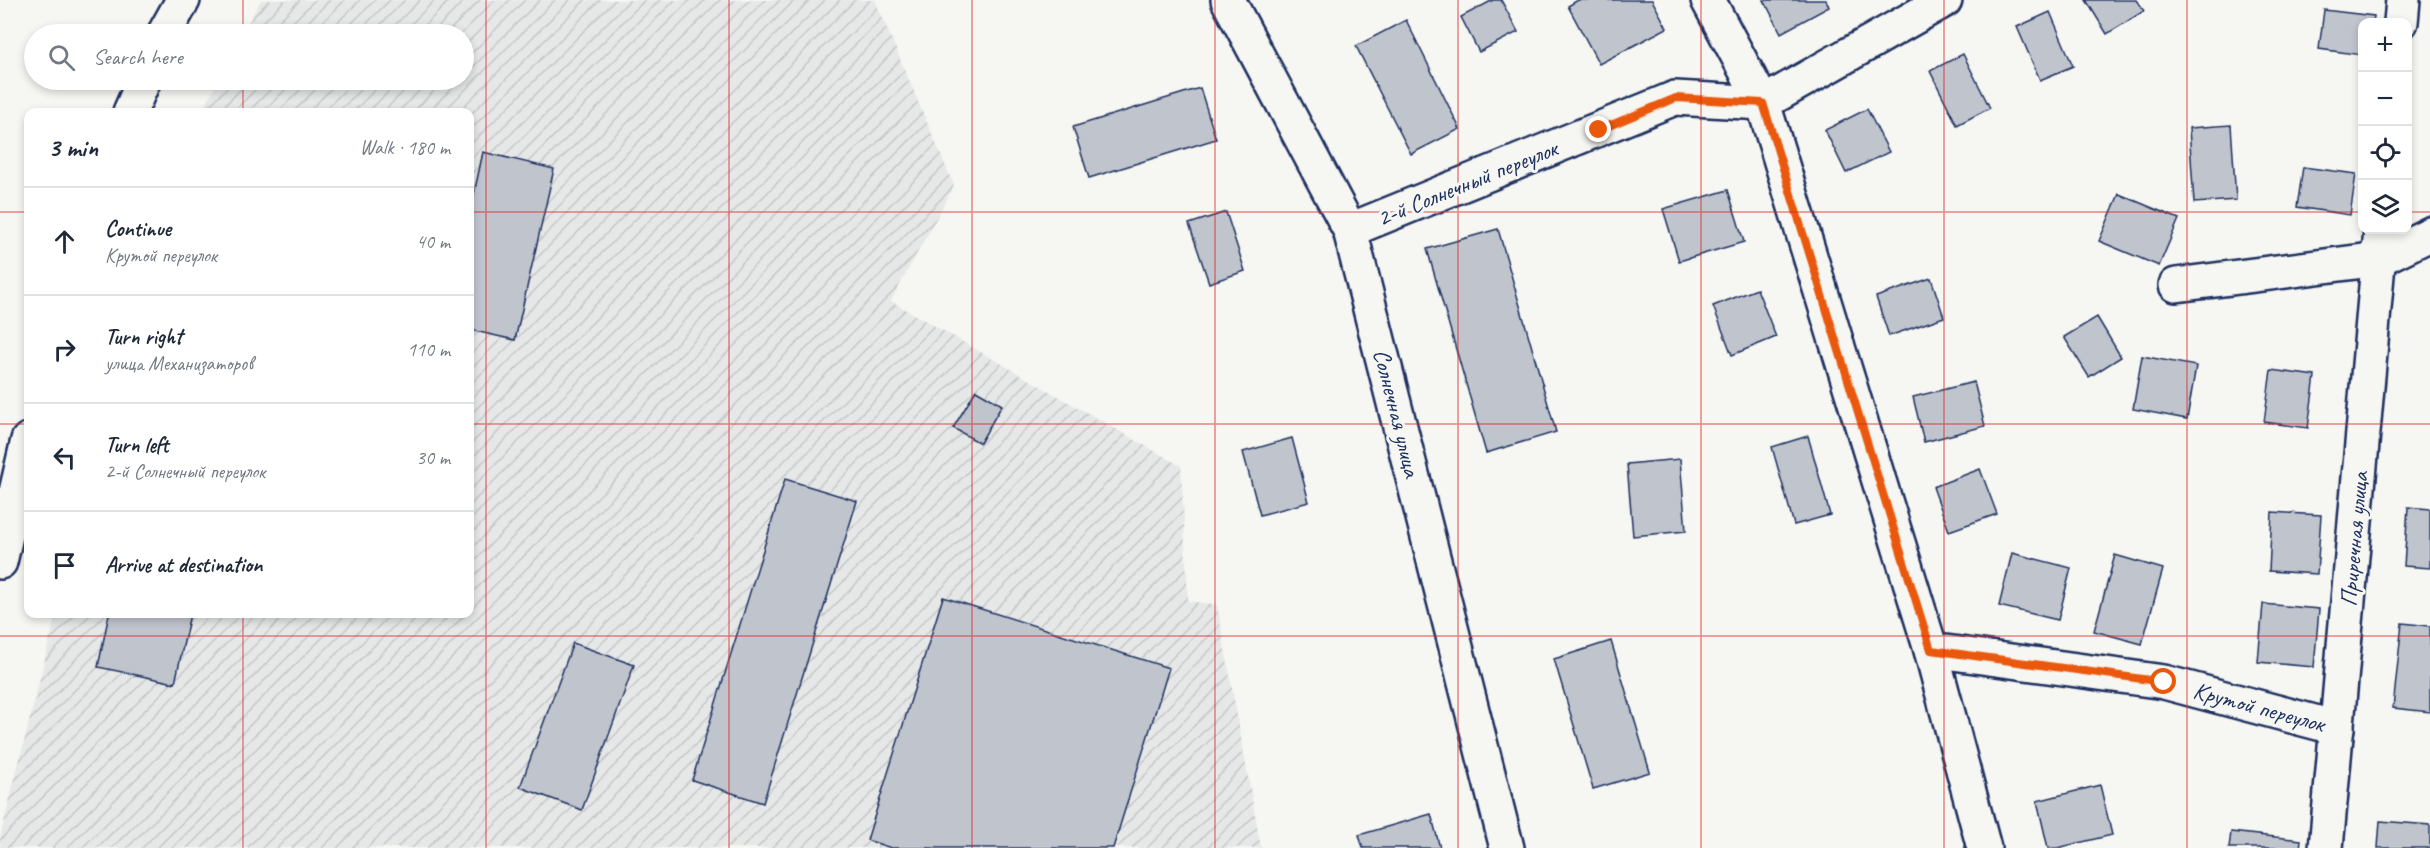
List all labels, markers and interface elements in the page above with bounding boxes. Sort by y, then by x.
map controls [2358,18,2412,234]
button: + [2358,18,2412,72]
search box [24,24,474,90]
icon: search [45,41,78,74]
text: Search here [93,43,183,71]
button: − [2358,72,2412,126]
route end [1585,116,1611,142]
button: locate [2358,126,2412,180]
text: 3 min [48,131,98,164]
street label: 2-й Солнечный переулок [1372,132,1564,233]
text: Walk · 180 m [360,135,450,160]
button: layers [2358,180,2412,234]
text: Continue [105,215,171,243]
icon: ahead [48,225,81,258]
text: 40 m [416,229,450,254]
text: Крутой переулок [105,243,217,268]
text: Turn right [105,323,182,351]
icon: right [48,333,81,366]
text: 110 m [407,337,450,362]
street label: Солнечная улица [1367,346,1428,482]
text: улица Механизаторов [105,351,253,376]
text: Turn left [105,431,169,459]
icon: left [48,441,81,474]
text: 30 m [416,445,450,470]
text: 2-й Солнечный переулок [105,459,265,484]
street label: Приречная улица [2333,469,2375,608]
icon: arrive [48,549,81,582]
text: Arrive at destination [105,551,262,579]
route start [2150,668,2176,694]
street label: Крутой переулок [2190,675,2330,739]

